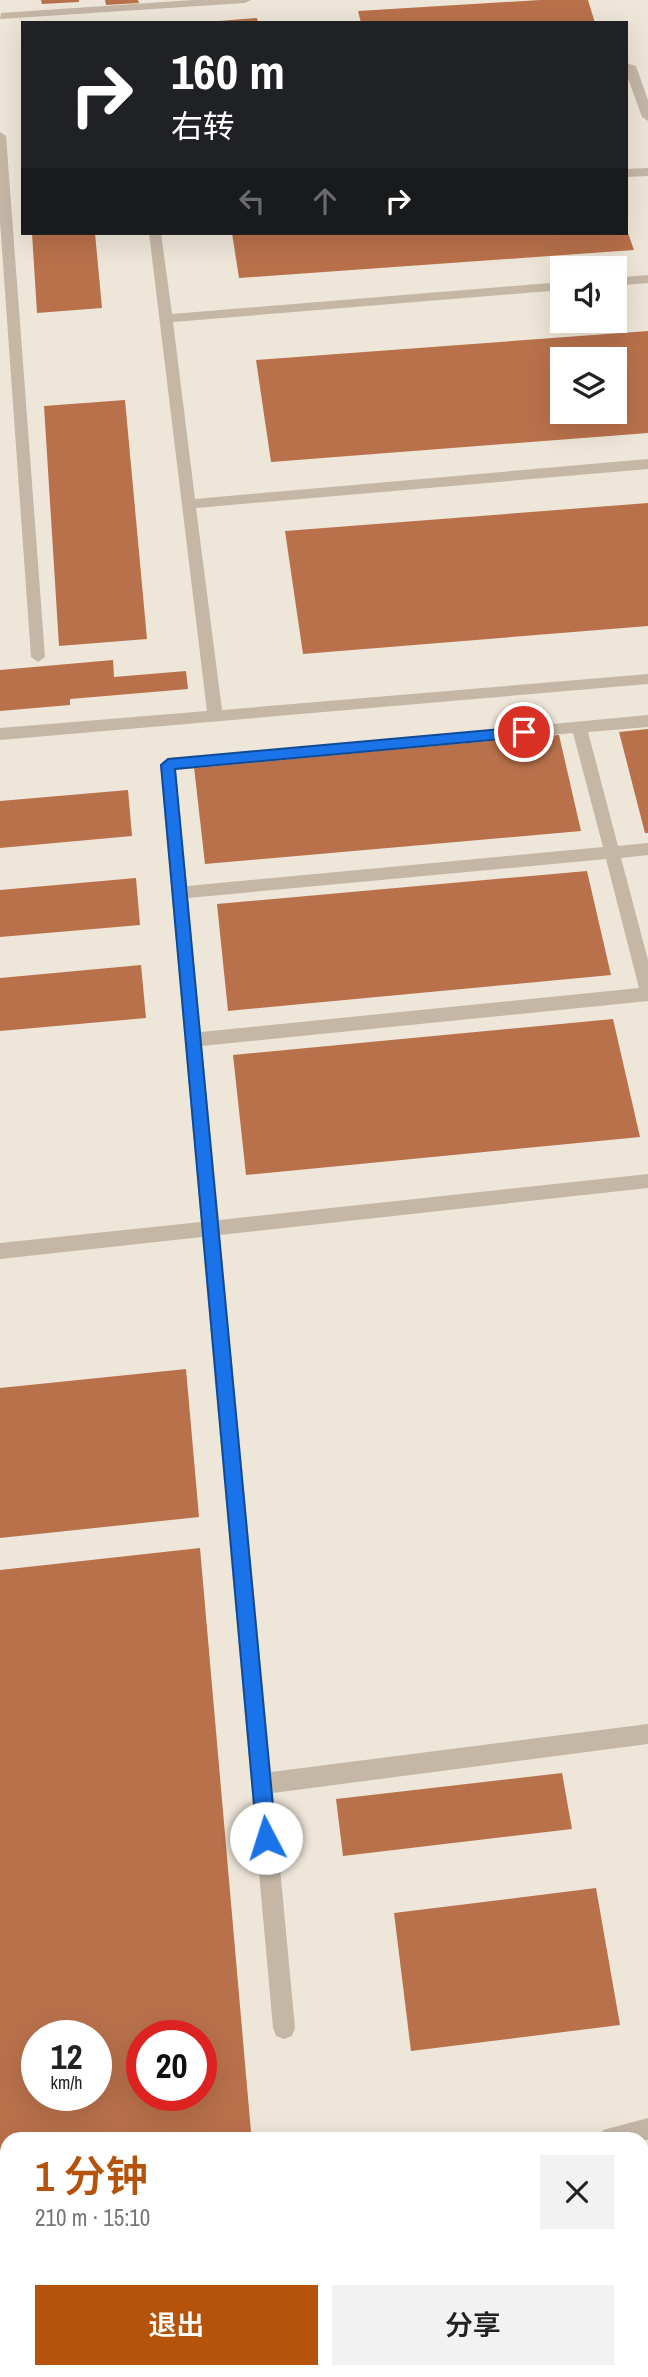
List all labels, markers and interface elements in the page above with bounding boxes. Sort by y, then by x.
text: 160 m [171,38,285,104]
icon: right [56,49,147,140]
text: 右转 [171,105,235,148]
icon: left [233,182,271,220]
icon: ahead [306,182,344,220]
icon: right [379,182,417,220]
map controls [550,256,627,424]
button: sound [550,256,627,333]
button: layers [550,347,627,424]
pin [494,702,554,762]
icon: arrive [505,713,543,751]
position arrow [229,1801,303,1875]
speed limit sign: 20 [126,2020,217,2111]
text: 12 [51,2033,82,2080]
text: km/h [51,2070,83,2095]
text: 1 分钟 [35,2148,148,2204]
button: close [540,2155,614,2229]
text: 210 m · 15:10 [35,2202,150,2233]
button: 退出 [35,2285,318,2365]
button: 分享 [332,2285,614,2365]

